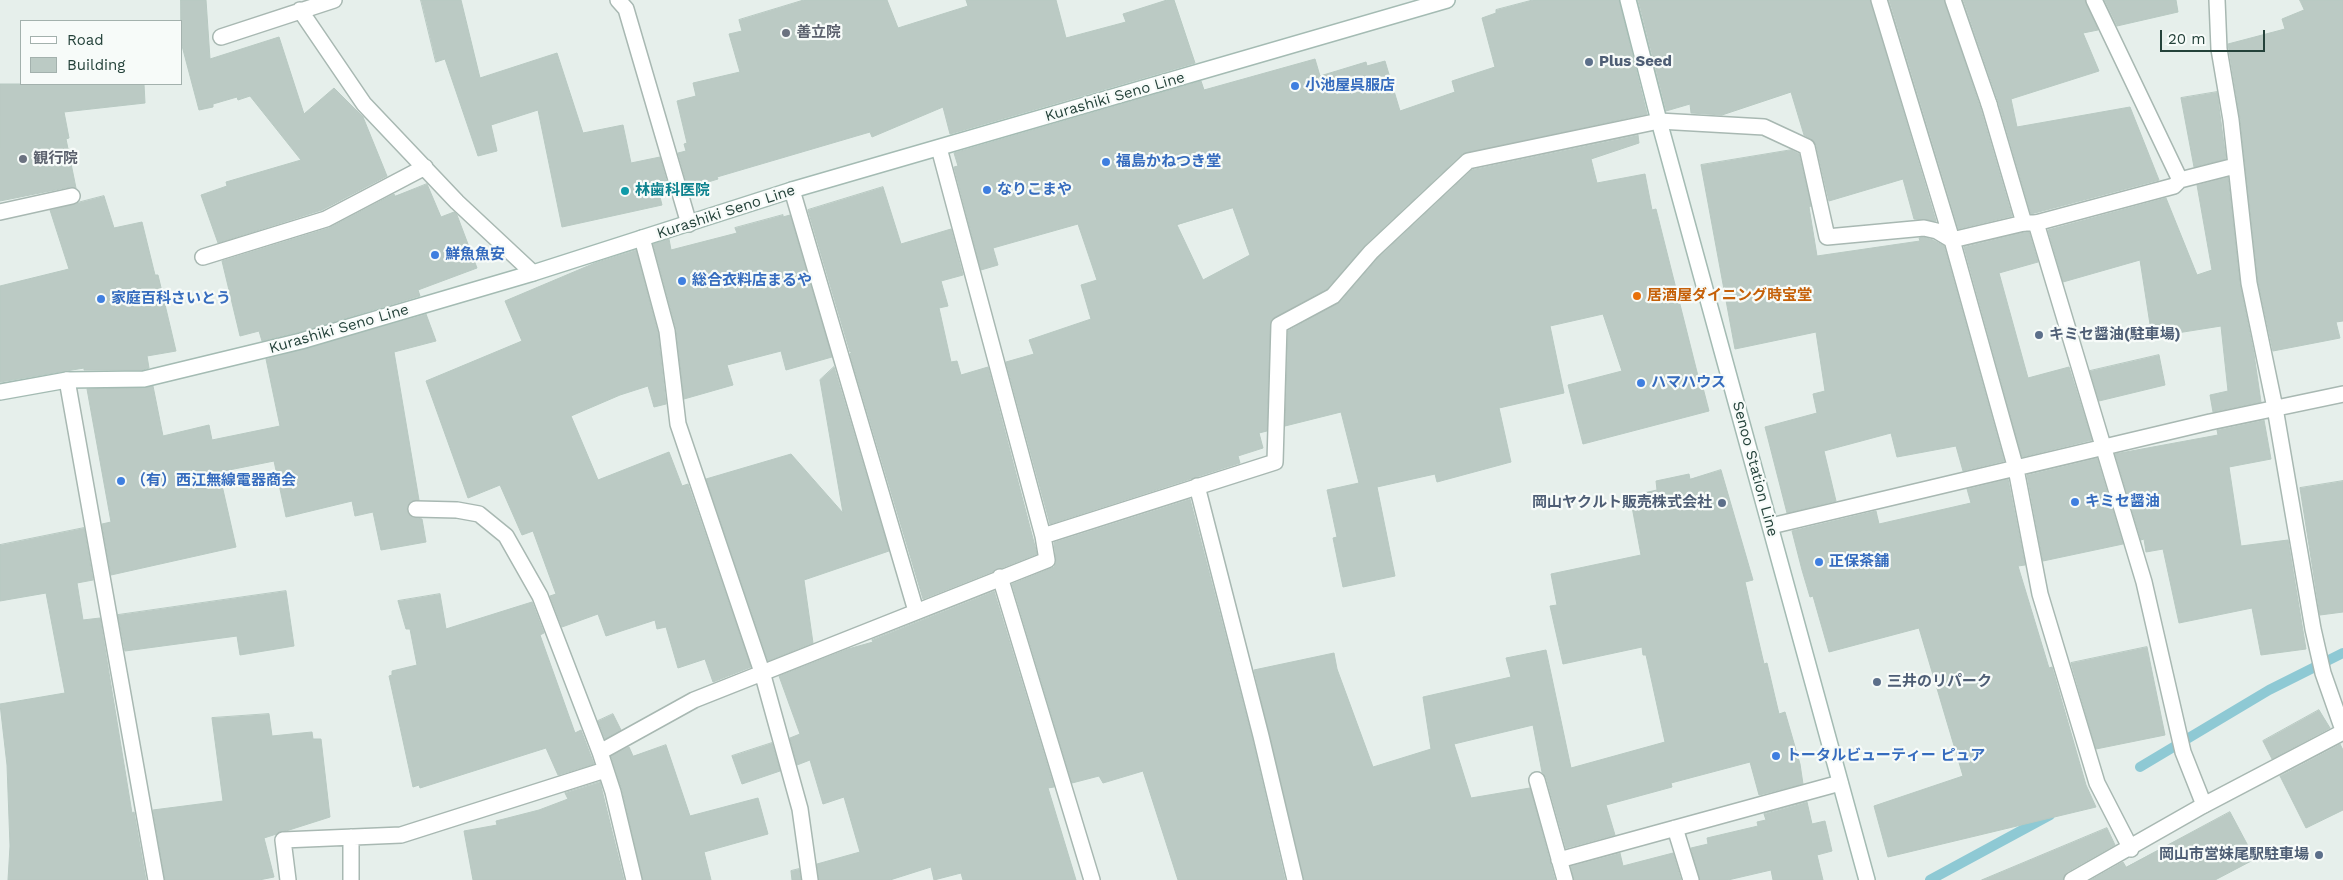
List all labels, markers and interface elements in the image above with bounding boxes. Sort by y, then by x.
legend [20,20,182,85]
scale bar [2163,20,2268,52]
place label: 善立院 [796,24,841,42]
marker: 善立院 [780,27,792,39]
text: 20 m [2168,30,2206,48]
text: Road [67,31,104,49]
place label: Plus Seed [1599,53,1672,71]
text: Building [67,56,125,74]
marker: Plus Seed [1583,56,1595,68]
street label: Kurashiki Seno Line [1043,68,1187,126]
place label: 小池屋呉服店 [1305,77,1395,95]
marker: 小池屋呉服店 [1289,80,1301,92]
place label: 観行院 [33,150,78,168]
marker: 観行院 [17,153,29,165]
place label: 福島かねつき堂 [1116,153,1221,171]
marker: 福島かねつき堂 [1100,156,1112,168]
street label: Kurashiki Seno Line [655,181,797,243]
place label: なりこまや [997,181,1072,199]
place label: 林歯科医院 [635,182,710,200]
marker: なりこまや [981,184,993,196]
marker: 林歯科医院 [619,185,631,197]
place label: 鮮魚魚安 [445,246,505,264]
marker: 鮮魚魚安 [429,249,441,261]
place label: 総合衣料店まるや [692,272,812,290]
marker: 総合衣料店まるや [676,275,688,287]
place label: 居酒屋ダイニング時宝堂 [1647,287,1812,305]
place label: 家庭百科さいとう [111,290,231,308]
marker: 居酒屋ダイニング時宝堂 [1631,290,1643,302]
marker: 家庭百科さいとう [95,293,107,305]
street label: Kurashiki Seno Line [267,300,411,358]
place label: キミセ醤油(駐車場) [2049,326,2181,344]
marker: キミセ醤油(駐車場) [2033,329,2045,341]
place label: ハマハウス [1651,374,1726,392]
marker: ハマハウス [1635,377,1647,389]
street label: Senoo Station Line [1728,399,1782,539]
place label: （有）西江無線電器商会 [131,472,296,490]
marker: （有）西江無線電器商会 [115,475,127,487]
place label: キミセ醤油 [2085,493,2160,511]
place label: 岡山ヤクルト販売株式会社 [1532,494,1712,512]
marker: キミセ醤油 [2069,496,2081,508]
marker: 岡山ヤクルト販売株式会社 [1716,497,1728,509]
place label: 正保茶舗 [1829,553,1889,571]
marker: 正保茶舗 [1813,556,1825,568]
place label: 三井のリパーク [1887,673,1992,691]
marker: 三井のリパーク [1871,676,1883,688]
place label: トータルビューティー ピュア [1786,747,1985,765]
marker: トータルビューティー ピュア [1770,750,1782,762]
place label: 岡山市営妹尾駅駐車場 [2159,846,2309,864]
marker: 岡山市営妹尾駅駐車場 [2313,849,2325,861]

